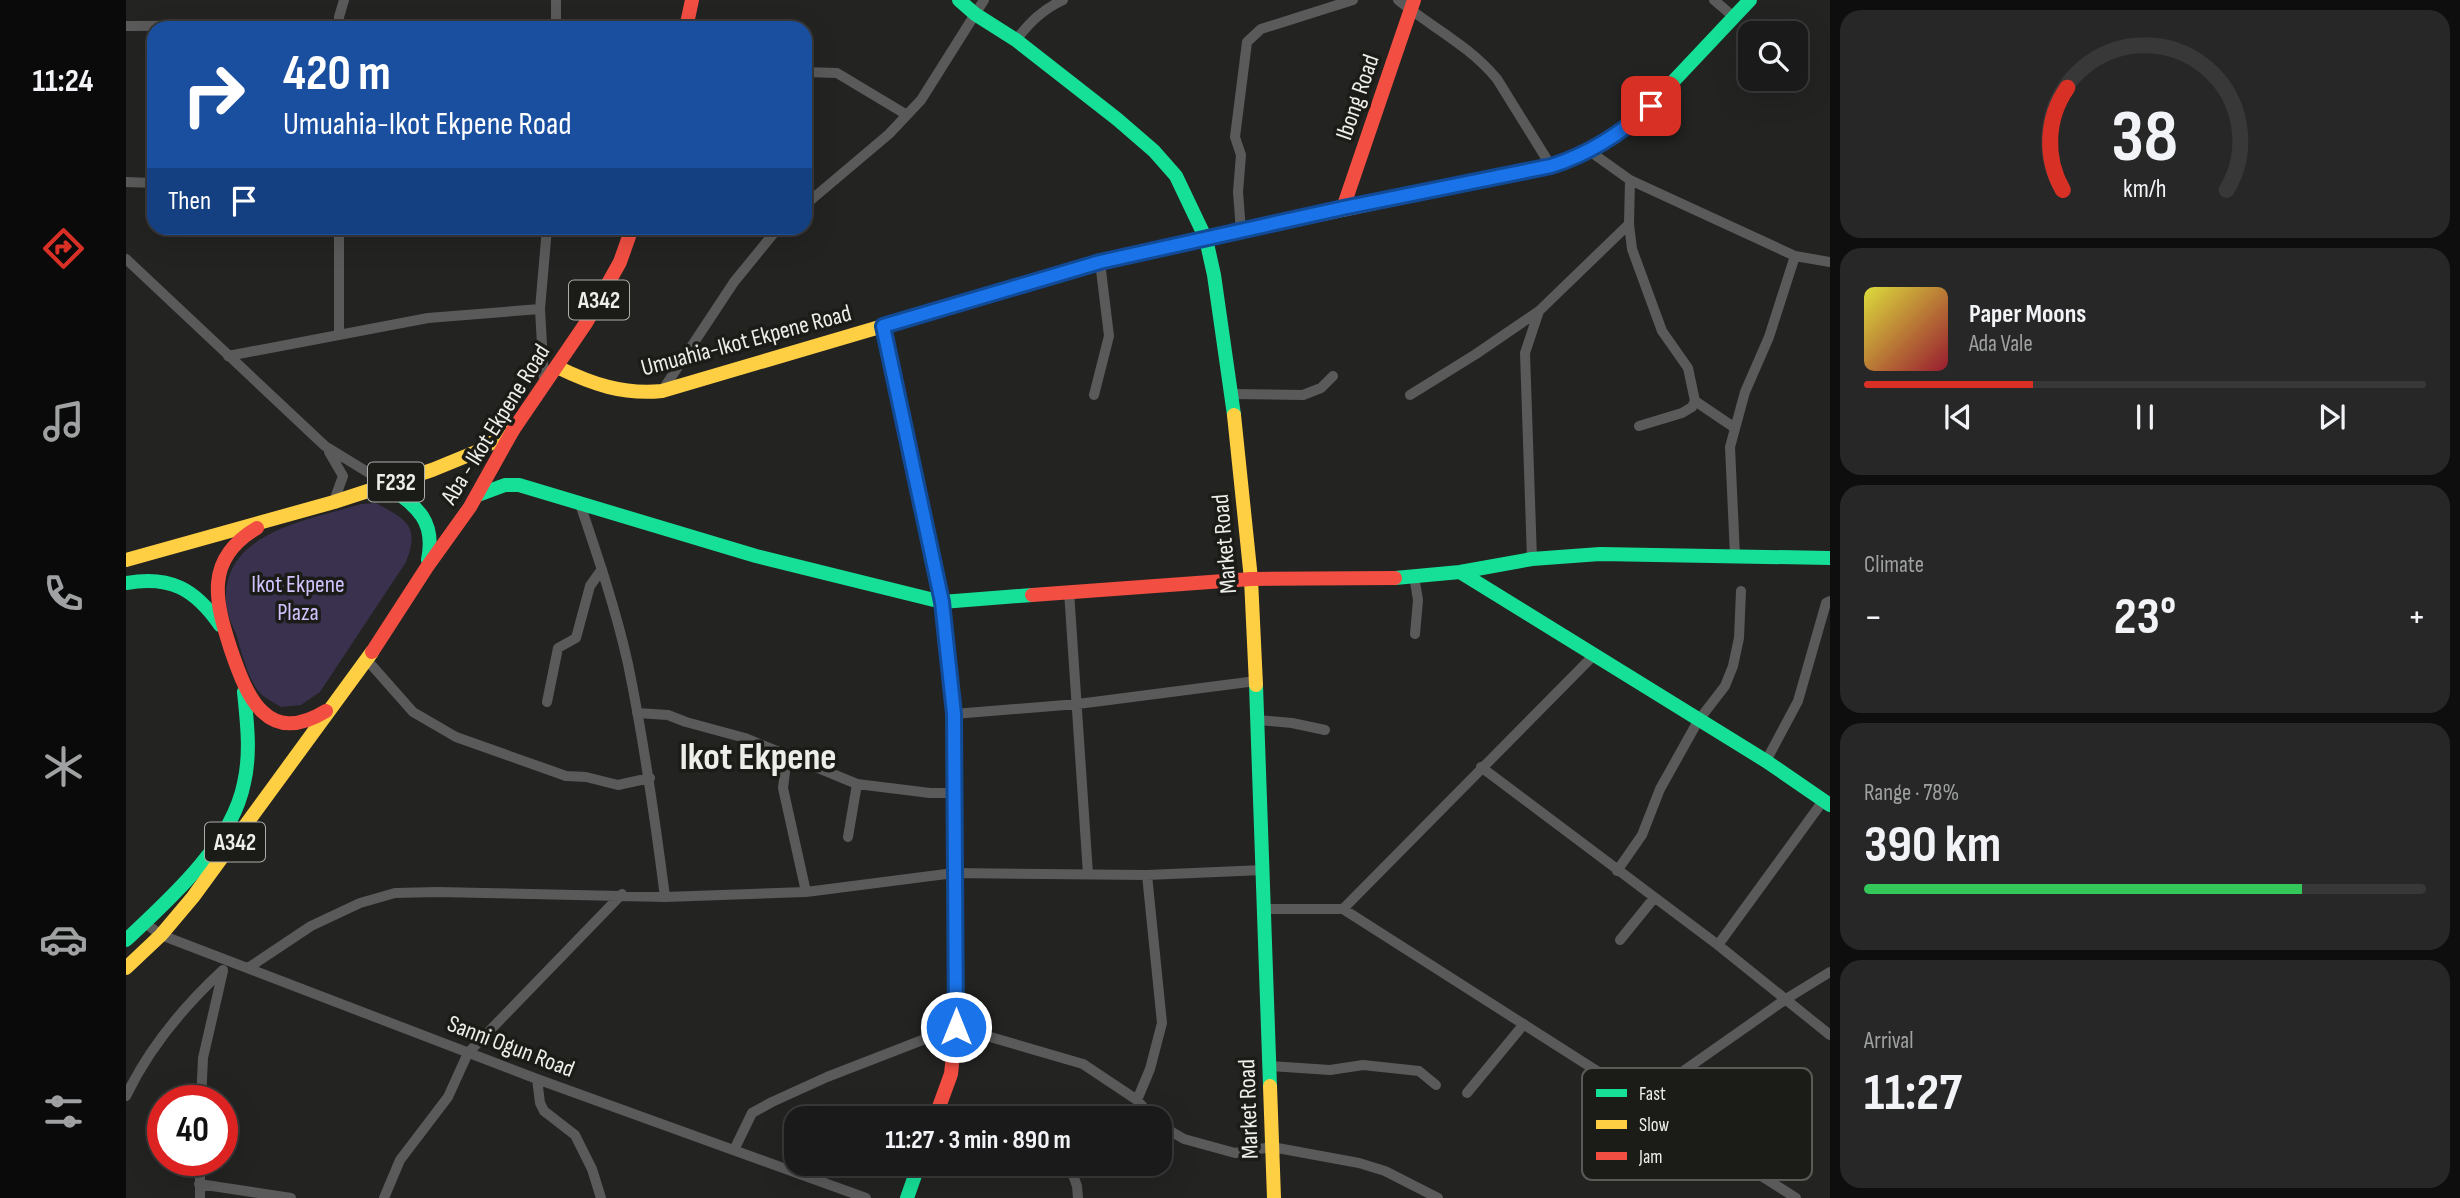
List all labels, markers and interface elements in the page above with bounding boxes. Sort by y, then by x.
map controls [1738,21,1808,91]
button: search [1738,21,1808,91]
text: 420 m [283,45,391,104]
icon: right [168,49,259,140]
street label: Ibong Road [1329,51,1386,144]
text: 11:24 [32,62,94,101]
pin [1621,76,1681,136]
icon: arrive [1632,87,1670,125]
text: 38 [2112,94,2178,182]
text: Umuahia-Ikot Ekpene Road [283,105,572,144]
text: km/h [2123,174,2167,205]
icon: arrive [225,182,263,220]
text: Then [168,186,211,217]
icon: directions [39,224,88,273]
road number: A342 [569,280,629,320]
street label: Umuahia-Ikot Ekpene Road [638,298,854,383]
text: Paper Moons [1969,299,2086,330]
text: Ada Vale [1969,330,2033,358]
street label: Aba - Ikot Ekpene Road [434,339,556,511]
icon: music [39,397,88,446]
icon: previous [1939,398,1977,436]
icon: pause [2126,398,2164,436]
icon: next [2313,398,2351,436]
road number: F232 [368,462,424,502]
street label: Market Road [1206,493,1243,595]
text: Climate [1864,551,1924,579]
icon: phone [39,569,88,618]
park label: Ikot Ekpene Plaza [251,570,345,627]
text: 23° [2114,586,2176,649]
text: − [1864,595,1883,640]
text: + [2407,595,2426,640]
district label: Ikot Ekpene [679,735,837,780]
icon: climate [39,742,88,791]
text: Range · 78% [1864,779,1959,807]
text: 390 km [1864,814,2001,877]
road number: A342 [205,822,265,862]
icon: car [39,915,88,964]
position arrow [919,990,993,1064]
street label: Sanni Ogun Road [443,1009,579,1084]
text: Arrival [1864,1027,1913,1055]
street label: Market Road [1232,1059,1265,1159]
text: 11:27 [1864,1062,1962,1125]
legend [1582,1068,1812,1180]
text: Fast [1639,1083,1666,1106]
speed limit sign: 40 [147,1085,238,1176]
icon: filters [39,1087,88,1136]
text: Slow [1639,1114,1669,1137]
text: 11:27 · 3 min · 890 m [885,1125,1071,1156]
text: Jam [1638,1146,1662,1169]

